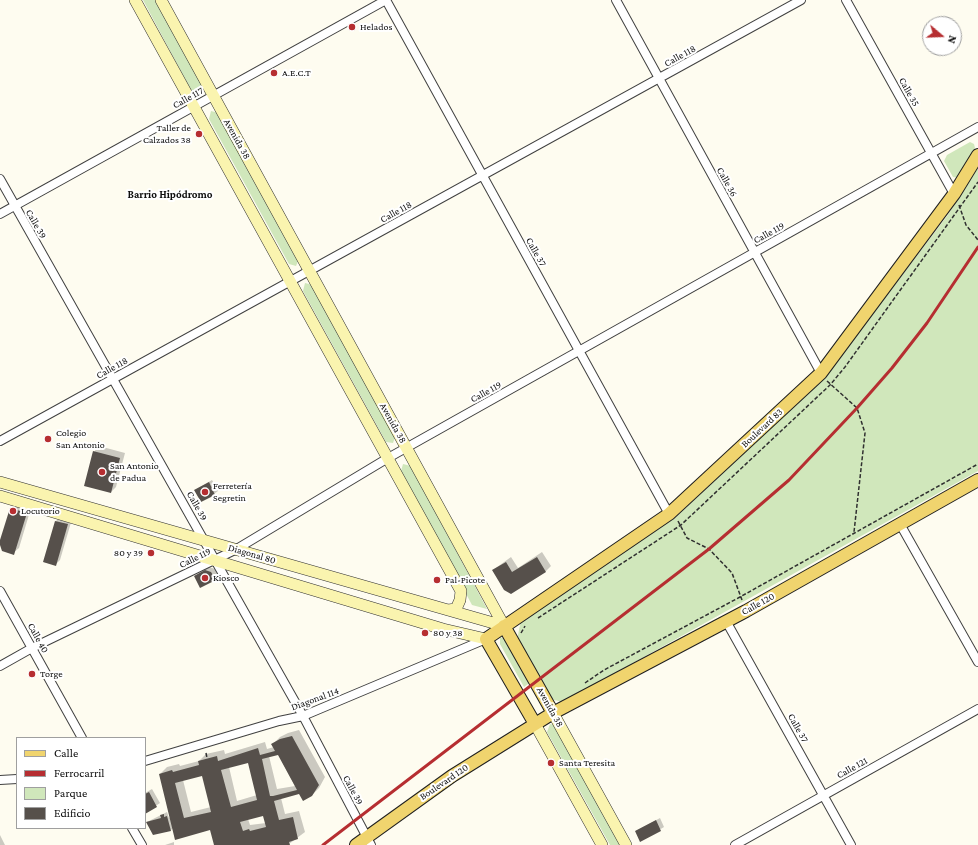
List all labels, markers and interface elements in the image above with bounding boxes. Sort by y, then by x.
north arrow [922,16,962,56]
place label: Helados [360,21,392,33]
marker: Helados [347,22,357,32]
text: N [946,34,959,45]
street label: Calle 118 [662,43,698,69]
place label: A.E.C.T [282,67,311,79]
marker: A.E.C.T [269,68,279,78]
street label: Calle 35 [896,75,922,109]
street label: Calle 117 [171,85,205,111]
street label: Avenida 38 [221,117,253,161]
place label: Taller de Calzados 38 [143,122,191,146]
marker: Taller de Calzados 38 [194,129,204,139]
street label: Calle 36 [714,165,740,199]
district label: Barrio Hipódromo [127,188,213,202]
street label: Calle 118 [378,199,414,225]
street label: Calle 39 [23,207,49,241]
street label: Calle 119 [751,220,787,246]
street label: Calle 37 [523,235,549,269]
street label: Calle 118 [94,355,130,381]
street label: Calle 119 [468,379,504,405]
street label: Avenida 38 [377,401,409,445]
street label: Boulevard 83 [739,406,785,450]
place label: Colegio San Antonio [56,427,105,450]
marker: Colegio San Antonio [43,434,53,444]
place label: San Antonio de Padua [110,460,159,484]
marker: San Antonio de Padua [97,467,107,477]
place label: Ferretería Segretin [213,480,252,504]
marker: Ferretería Segretin [200,487,210,497]
street label: Calle 39 [184,489,210,523]
place label: Locutorio [21,505,60,517]
marker: Locutorio [8,506,18,516]
street label: Diagonal 80 [227,541,277,567]
street label: Calle 119 [177,545,213,571]
place label: 80 y 39 [114,547,143,559]
marker: 80 y 39 [146,548,156,558]
place label: Kiosco [213,572,239,584]
marker: Kiosco [200,573,210,583]
place label: Pal-Picote [445,574,485,586]
marker: Pal-Picote [432,575,442,585]
street label: Calle 120 [739,590,777,618]
street label: Calle 40 [25,621,51,655]
place label: 80 y 38 [433,627,463,639]
marker: 80 y 38 [420,628,430,638]
place label: Torge [40,668,63,680]
marker: Torge [27,669,37,679]
street label: Diagonal 114 [290,685,340,713]
street label: Avenida 38 [534,685,566,729]
street label: Calle 37 [785,711,811,745]
legend [16,737,146,829]
text: Calle [54,746,78,760]
street label: Calle 121 [834,755,870,781]
place label: Santa Teresita [559,757,615,769]
marker: Santa Teresita [546,758,556,768]
street label: Boulevard 120 [417,761,471,803]
text: Ferrocarril [54,766,105,780]
street label: Calle 39 [340,773,366,807]
text: Parque [54,786,87,800]
text: Edificio [54,806,90,820]

